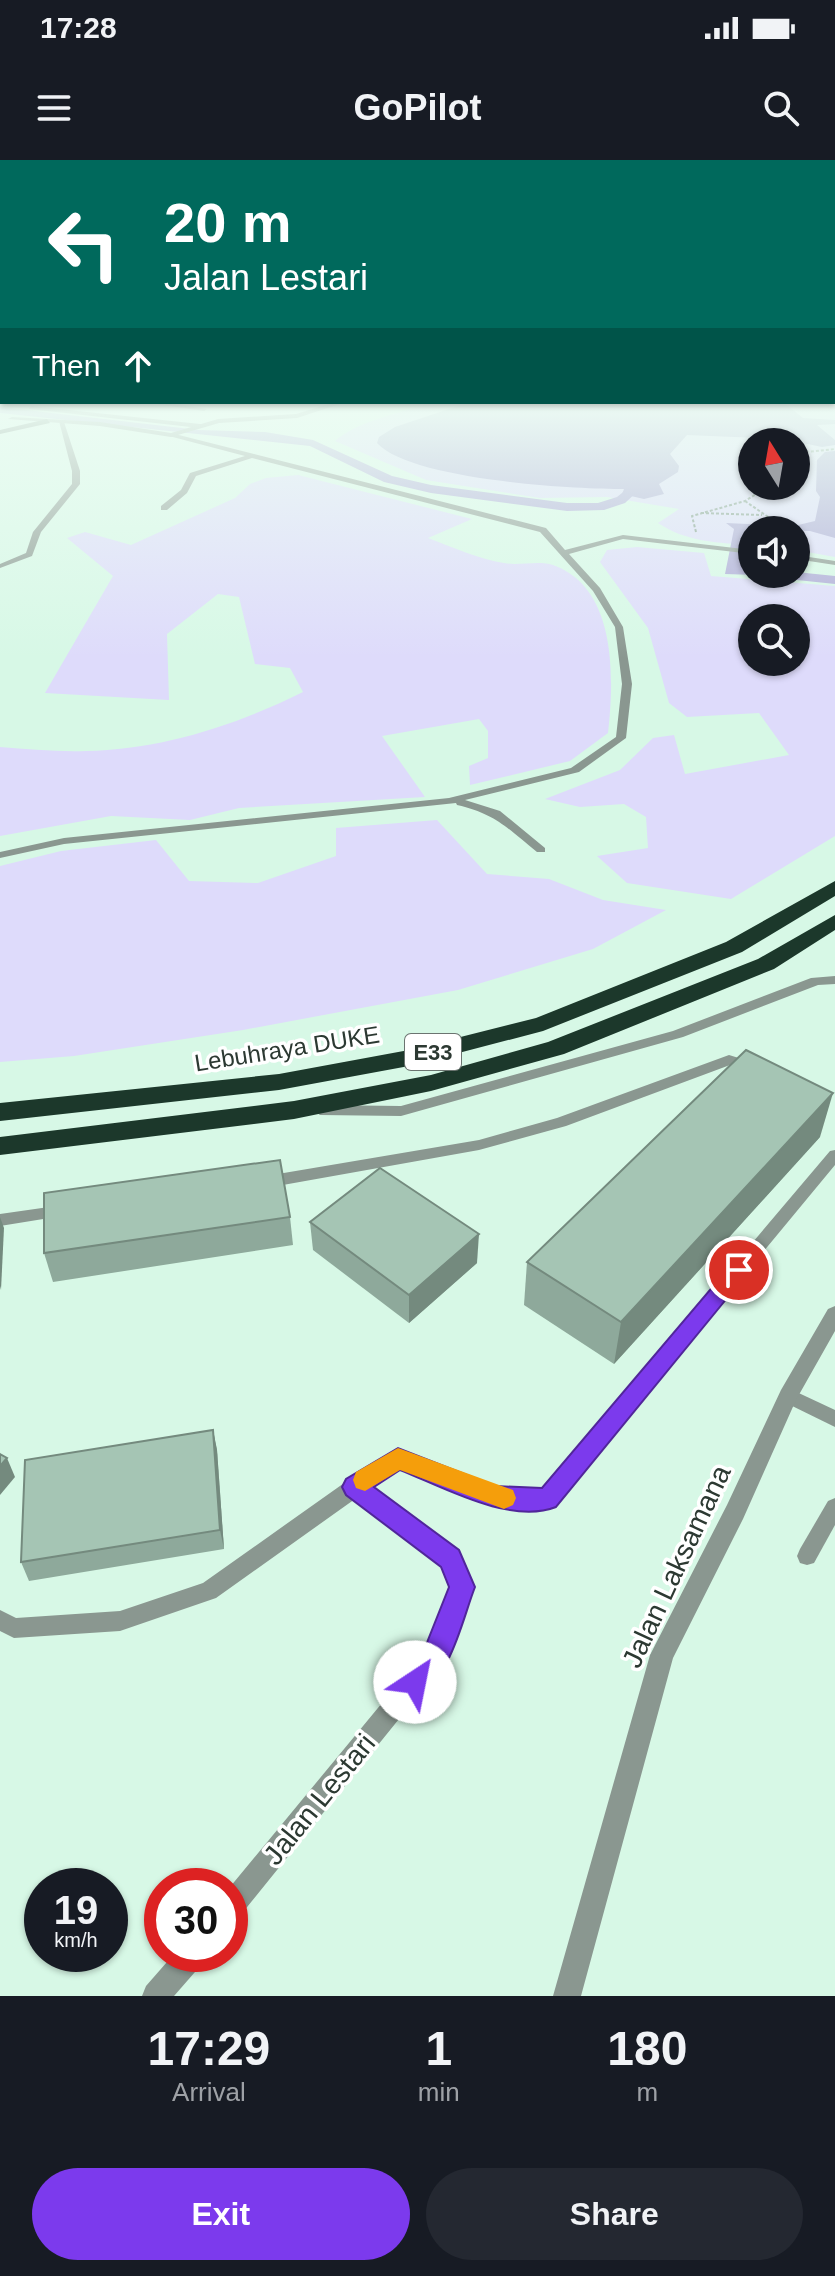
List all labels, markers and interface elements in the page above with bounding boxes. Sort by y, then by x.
text: 17:28 [40,11,117,44]
icon: menu [32,86,76,130]
icon: search [759,86,803,130]
text: GoPilot [354,87,482,128]
text: 20 m [164,191,292,254]
icon: left [32,192,136,296]
text: Jalan Lestari [164,257,368,298]
icon: ahead [116,344,160,388]
text: Then [32,349,100,382]
north arrow [738,428,810,500]
map controls [738,428,810,676]
button: sound [738,516,810,588]
button: search [738,604,810,676]
street label: Lebuhraya DUKE [193,1021,381,1076]
road number: E33 [405,1034,461,1070]
pin [705,1236,773,1304]
icon: arrive [717,1248,761,1292]
street label: Jalan Laksamana [616,1460,737,1672]
position arrow [373,1640,457,1724]
street label: Jalan Lestari [257,1728,381,1871]
speed limit sign: 30 [144,1868,248,1972]
text: 19 [54,1888,98,1932]
text: km/h [54,1929,98,1951]
text: 17:29 [148,2022,270,2075]
text: 1 [425,2022,452,2075]
text: 180 [607,2022,687,2075]
text: Arrival [172,2077,246,2107]
text: min [418,2077,460,2107]
text: m [637,2077,658,2107]
button: Exit [32,2168,410,2260]
button: Share [426,2168,803,2260]

